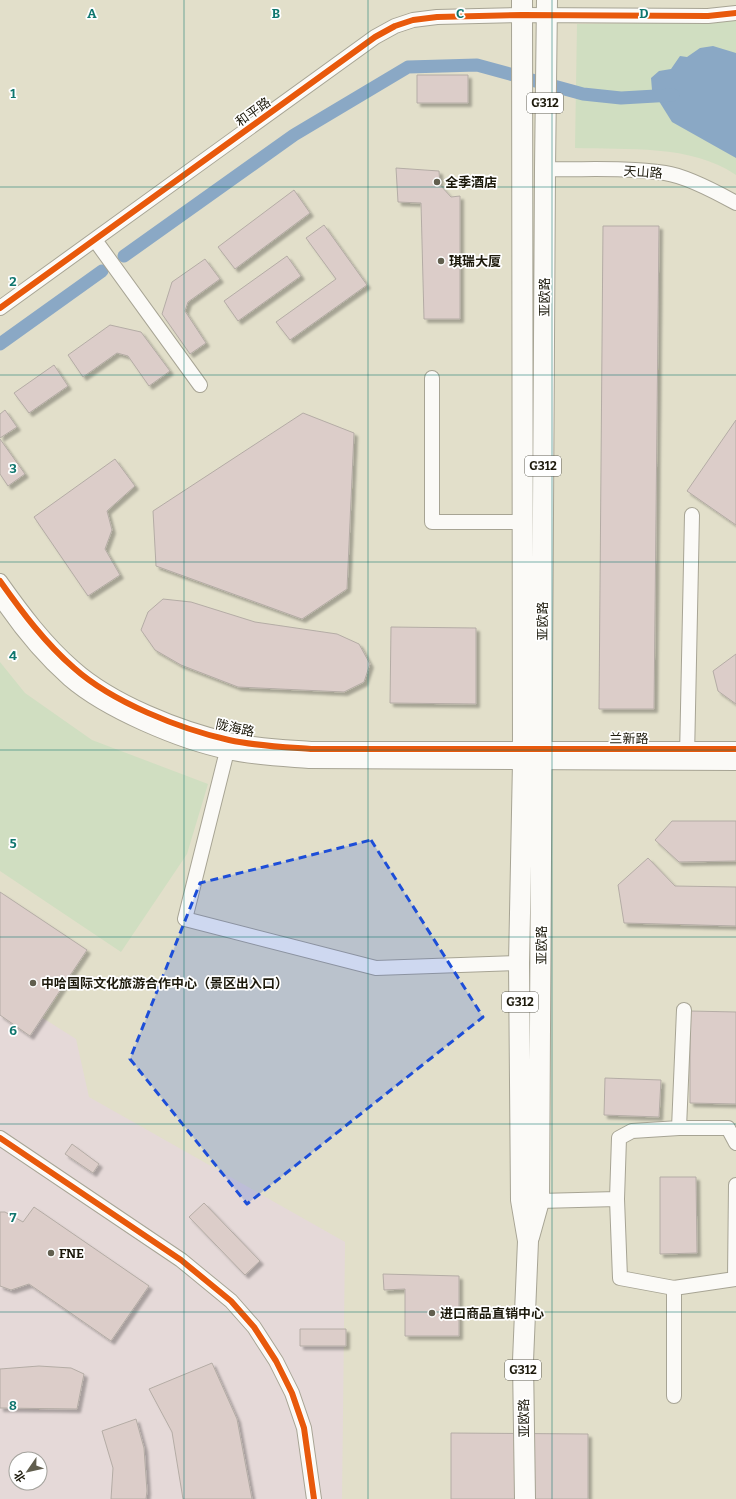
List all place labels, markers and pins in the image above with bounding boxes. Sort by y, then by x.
place label: 全季酒店 [445,175,497,190]
marker: 全季酒店 [432,177,442,187]
place label: 琪瑞大厦 [449,254,501,269]
marker: 琪瑞大厦 [436,256,446,266]
place label: 中哈国际文化旅游合作中心（景区出入口） [41,976,288,991]
marker: 中哈国际文化旅游合作中心（景区出入口） [28,978,38,988]
place label: FNE [59,1246,84,1261]
marker: FNE [46,1248,56,1258]
place label: 进口商品直销中心 [440,1306,544,1321]
marker: 进口商品直销中心 [427,1308,437,1318]

